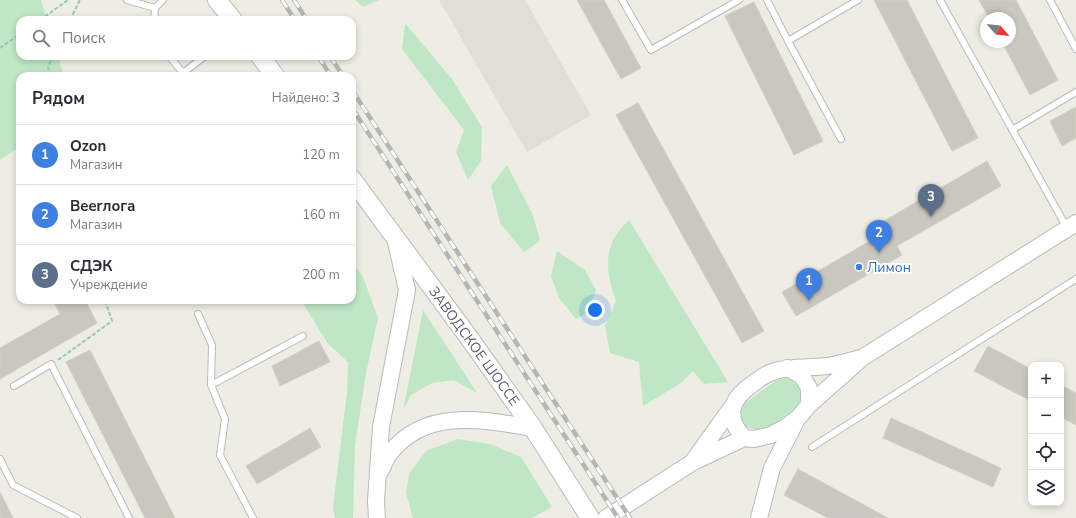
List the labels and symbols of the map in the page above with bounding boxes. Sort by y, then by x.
north arrow [980,12,1016,48]
pin: 3 [918,184,944,217]
pin: 2 [866,220,892,253]
place label: Лимон [867,258,911,277]
marker: Лимон [854,262,864,272]
pin: 1 [796,268,822,301]
street label: ЗАВОДСКОЕ ШОССЕ [424,283,524,409]
your location [585,300,605,320]

